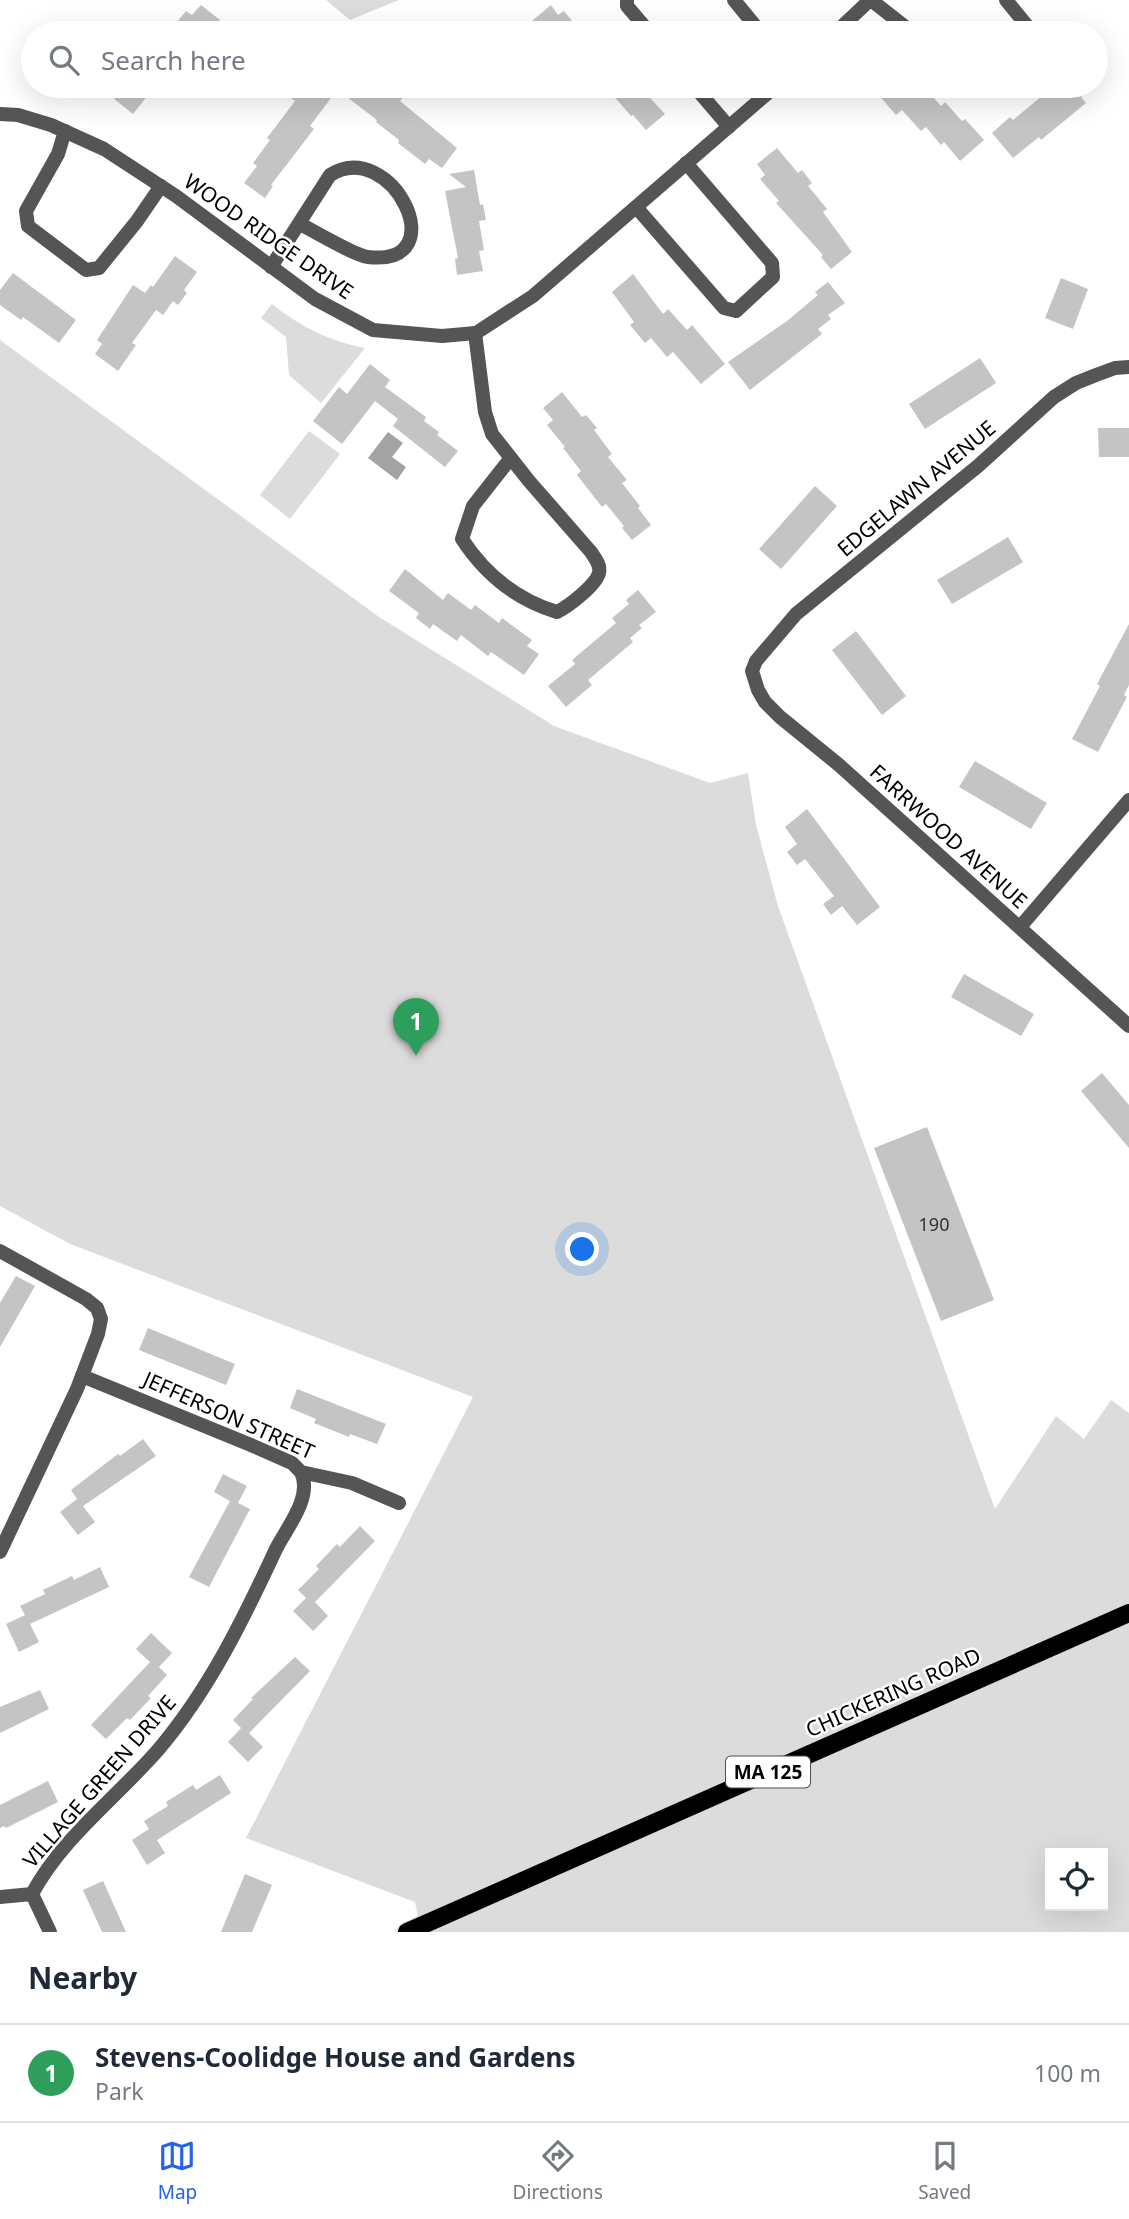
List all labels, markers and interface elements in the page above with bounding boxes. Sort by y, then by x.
search box [21,21,1108,98]
icon: search [45,41,83,79]
text: Search here [101,42,246,78]
street label: WOOD RIDGE DRIVE [179,167,359,305]
street label: EDGELAWN AVENUE [831,414,1001,562]
street label: FARRWOOD AVENUE [864,758,1034,914]
pin: 1 [393,998,439,1056]
house number: 190 [919,1212,949,1236]
your location [565,1232,599,1266]
street label: JEFFERSON STREET [137,1364,319,1465]
street label: CHICKERING ROAD [801,1641,985,1743]
street label: VILLAGE GREEN DRIVE [16,1689,182,1873]
road number: MA 125 [726,1756,810,1788]
map controls [1045,1848,1108,1911]
button: locate [1045,1848,1108,1911]
text: Nearby [28,1957,137,1998]
text: Stevens-Coolidge House and Gardens [95,2039,576,2075]
text: 1 [44,2057,58,2089]
text: 100 m [1034,2057,1101,2089]
text: Park [95,2075,144,2107]
tab: Map [158,2137,197,2205]
tab: Directions [513,2137,603,2205]
tab: Saved [918,2137,971,2205]

